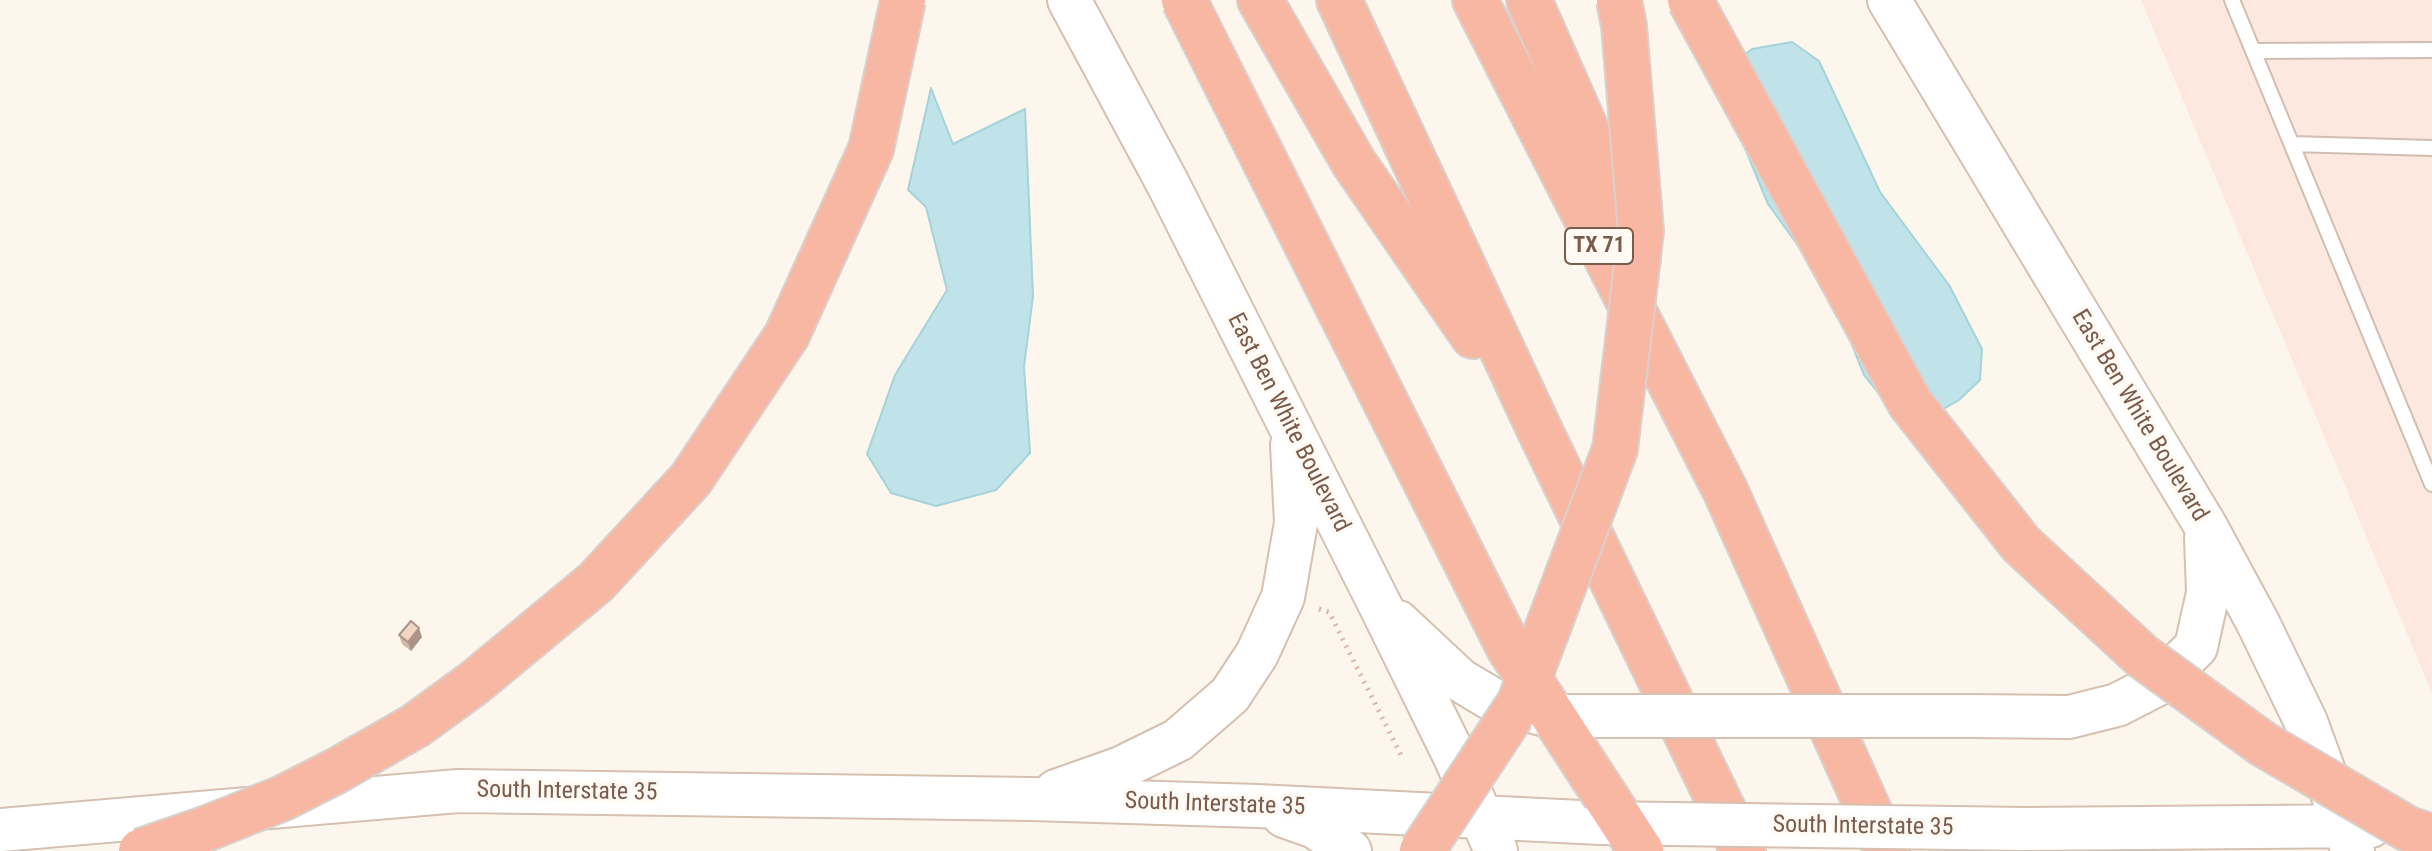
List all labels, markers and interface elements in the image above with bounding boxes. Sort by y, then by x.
road number: TX 71 [1565,228,1633,264]
street label: East Ben White Boulevard [2064,305,2214,527]
street label: East Ben White Boulevard [1220,309,1356,537]
street label: South Interstate 35 [476,776,658,808]
street label: South Interstate 35 [1124,787,1306,823]
street label: South Interstate 35 [1772,811,1954,843]

